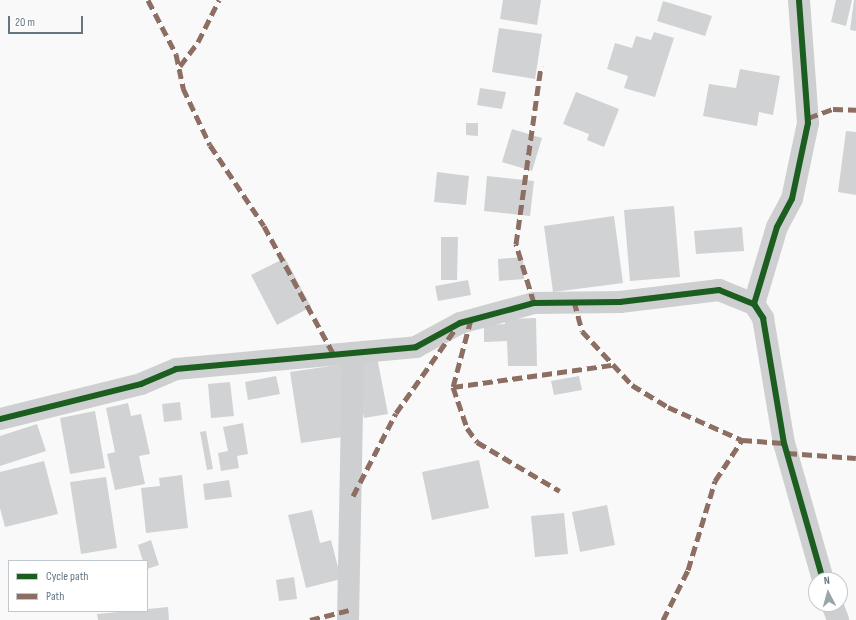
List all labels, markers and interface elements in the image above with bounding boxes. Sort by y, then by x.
scale bar [10,8,85,34]
text: 20 m [15,15,35,30]
legend [8,560,148,612]
text: Cycle path [46,569,88,584]
north arrow [808,572,848,612]
text: N [823,574,830,587]
text: Path [46,589,64,604]

